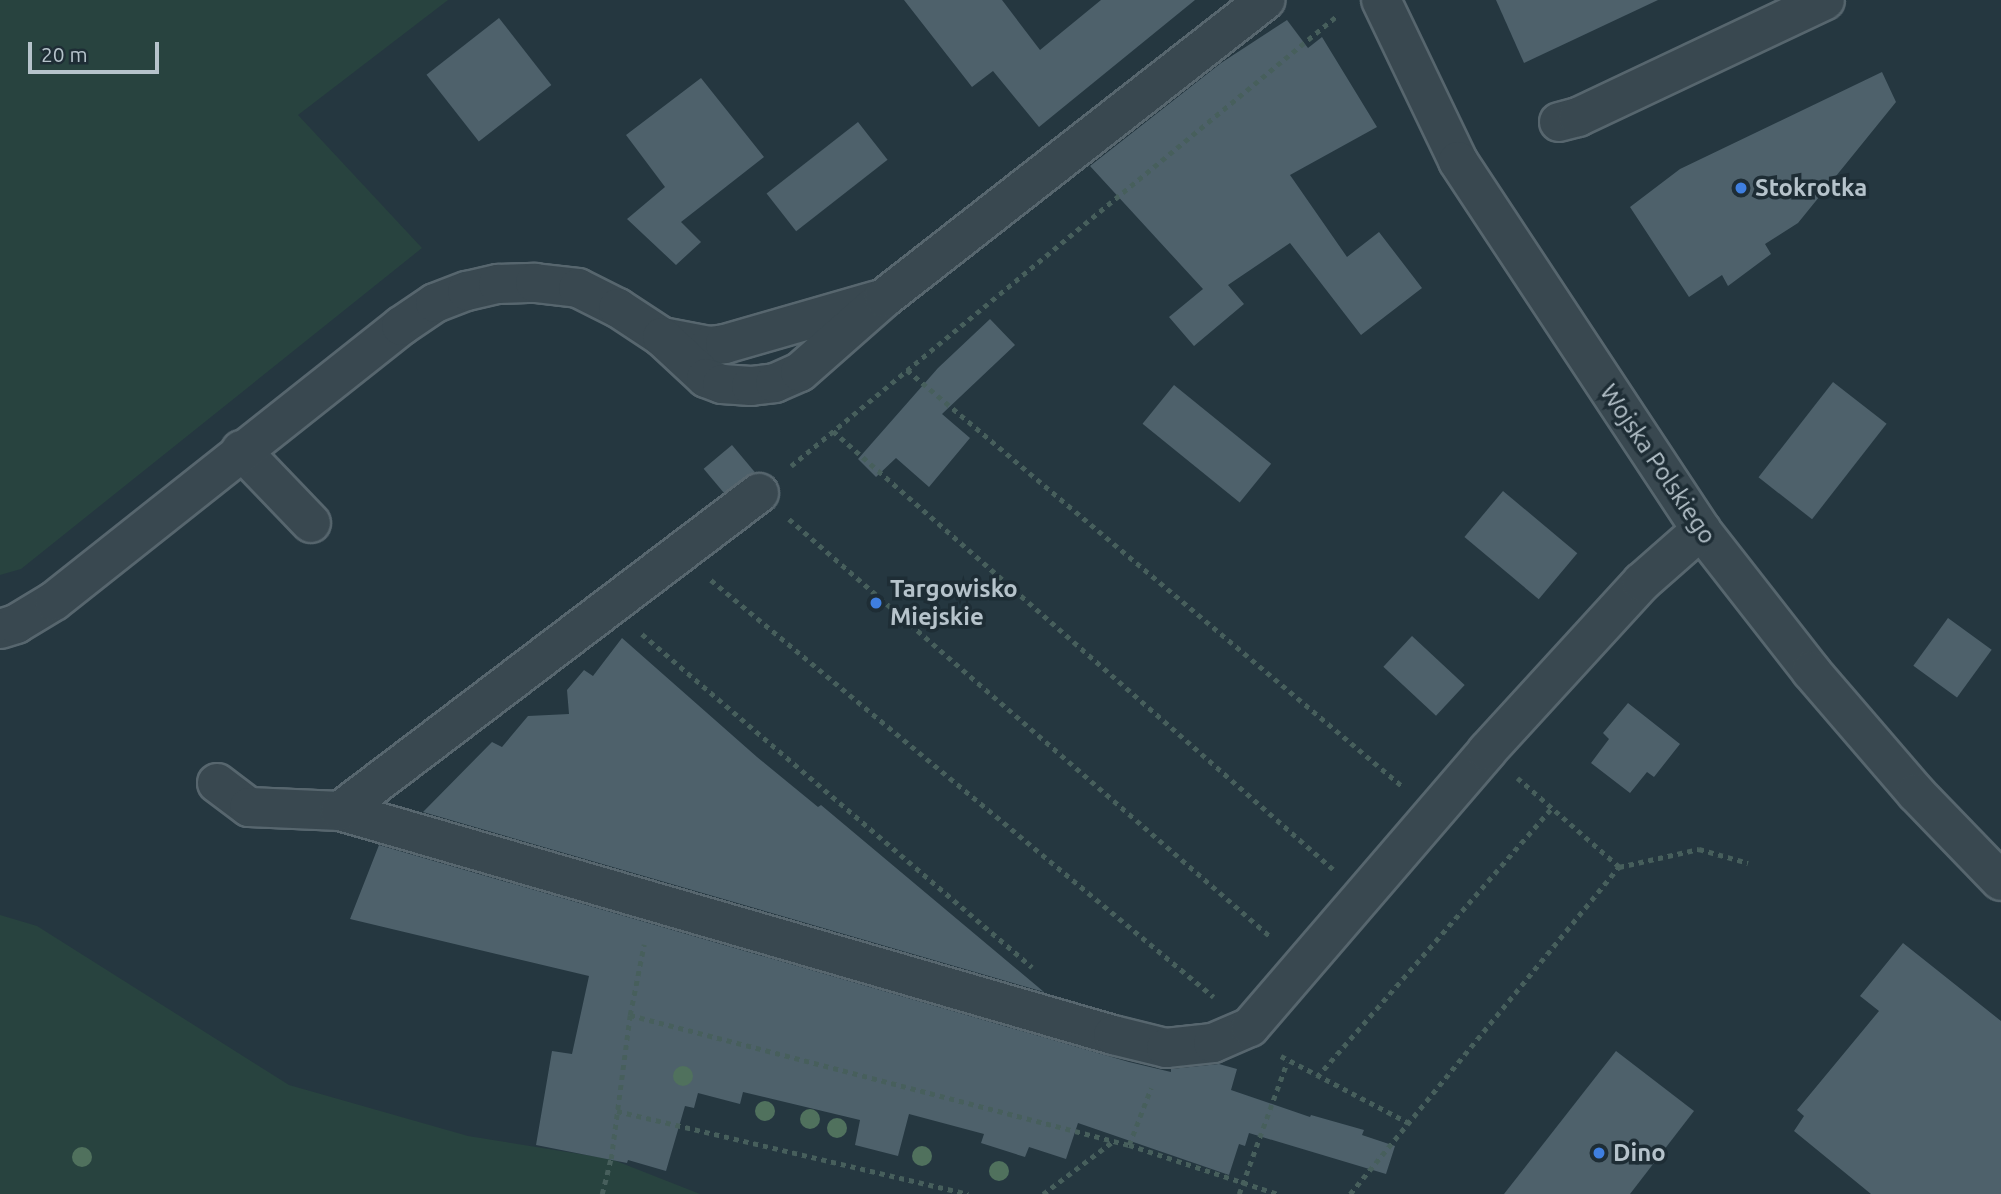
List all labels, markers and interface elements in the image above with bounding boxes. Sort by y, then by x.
scale bar [32,28,163,72]
text: 20 m [41,42,88,66]
place label: Stokrotka [1755,174,1867,202]
marker: Stokrotka [1733,180,1749,196]
street label: Wojska Polskiego [1594,379,1722,549]
place label: Targowisko Miejskie [890,575,1018,631]
marker: Targowisko Miejskie [868,595,884,611]
place label: Dino [1613,1139,1666,1167]
marker: Dino [1591,1145,1607,1161]

